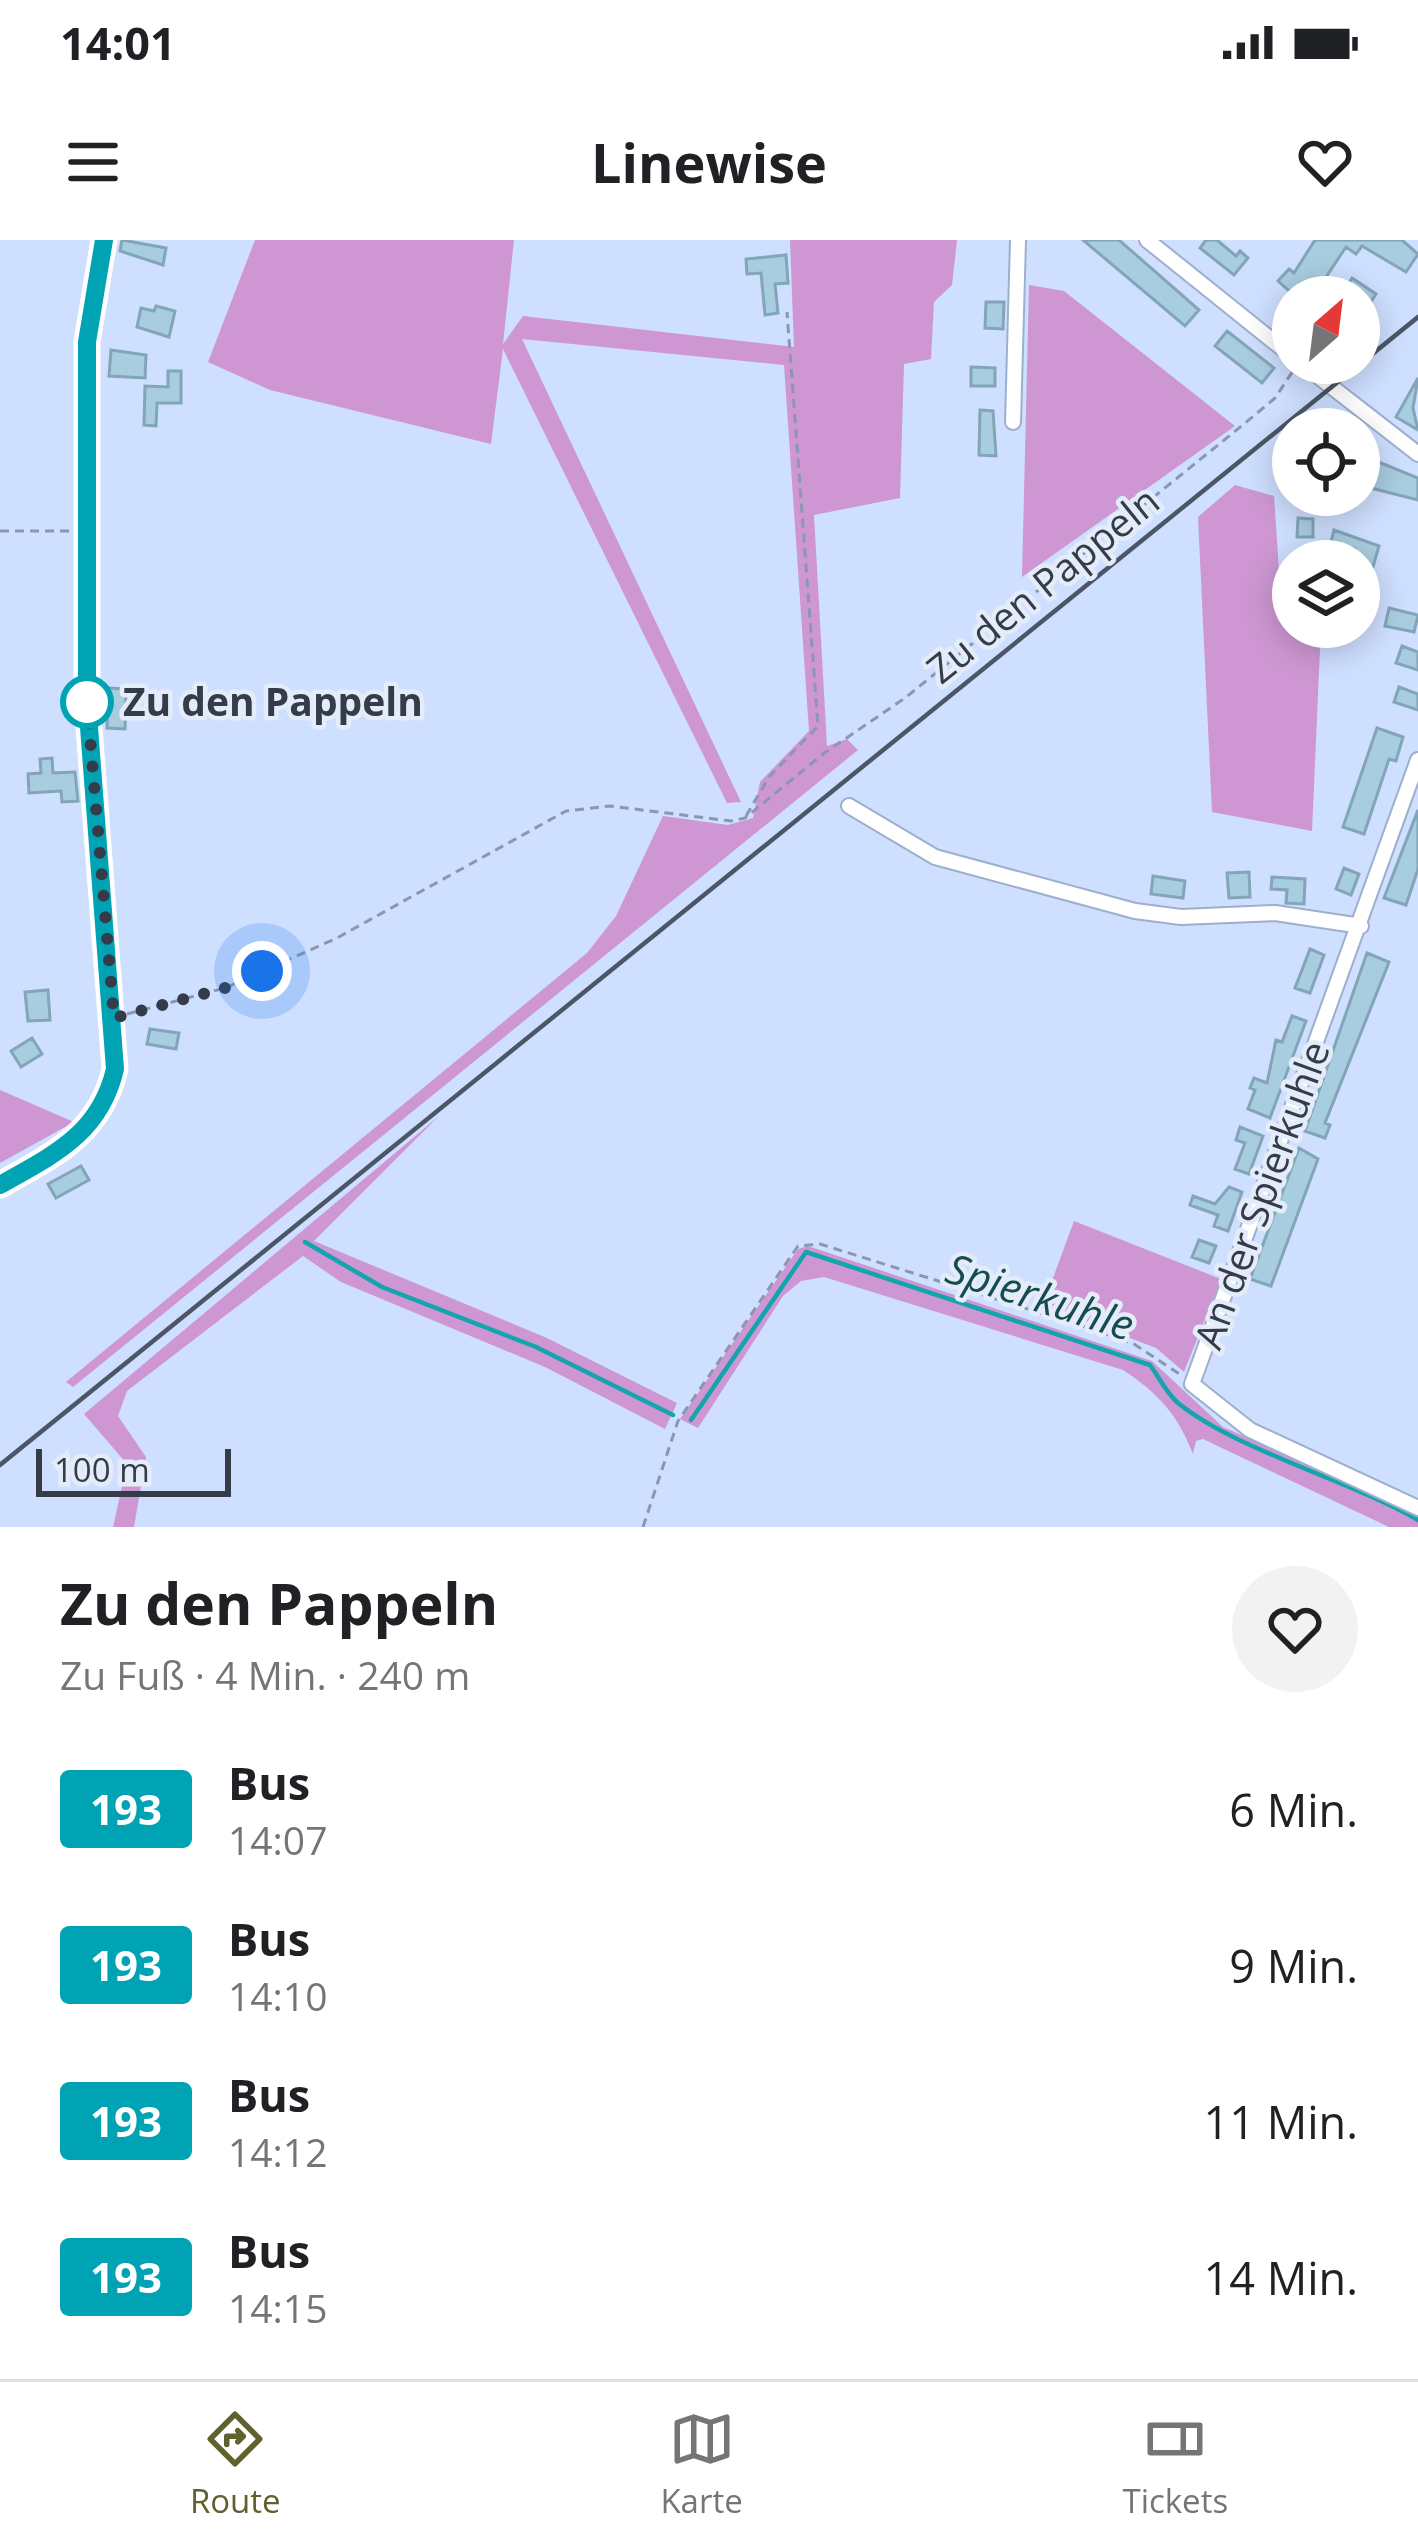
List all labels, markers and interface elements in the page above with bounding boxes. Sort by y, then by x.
text: 14:01 [60,12,176,73]
text: Linewise [591,125,827,199]
icon: menu [60,129,126,195]
icon: heart [1292,129,1358,195]
north arrow [1272,276,1380,384]
map controls [1272,276,1380,648]
button: locate [1272,408,1380,516]
street label: Zu den Pappeln [915,474,1169,694]
button: layers [1272,540,1380,648]
place label: Zu den Pappeln [123,674,423,727]
marker: Zu den Pappeln [62,677,112,727]
your location [232,941,292,1001]
street label: An der Spierkuhle [1180,1033,1341,1356]
water label: Spierkuhle [939,1238,1142,1353]
scale bar [36,1443,231,1496]
text: 100 m [54,1447,150,1492]
text: Zu den Pappeln [60,1564,498,1642]
button: heart [1232,1566,1358,1692]
text: Zu Fuß · 4 Min. · 240 m [60,1648,470,1701]
text: Bus [228,1752,310,1813]
text: 6 Min. [1229,1779,1358,1840]
text: 193 [90,1780,162,1837]
text: 14:07 [228,1813,327,1866]
text: Bus [228,1908,310,1969]
text: 9 Min. [1229,1935,1358,1996]
text: 193 [90,1936,162,1993]
text: 14:10 [228,1969,327,2022]
text: Bus [228,2064,310,2125]
text: 11 Min. [1204,2091,1358,2152]
text: 193 [90,2092,162,2149]
text: 14:12 [228,2125,327,2178]
text: Bus [228,2220,310,2281]
text: 14 Min. [1204,2247,1358,2308]
text: 193 [90,2248,162,2305]
text: 14:15 [228,2281,327,2334]
tab: Route [190,2406,281,2523]
tab: Karte [660,2406,743,2523]
tab: Tickets [1122,2406,1228,2523]

